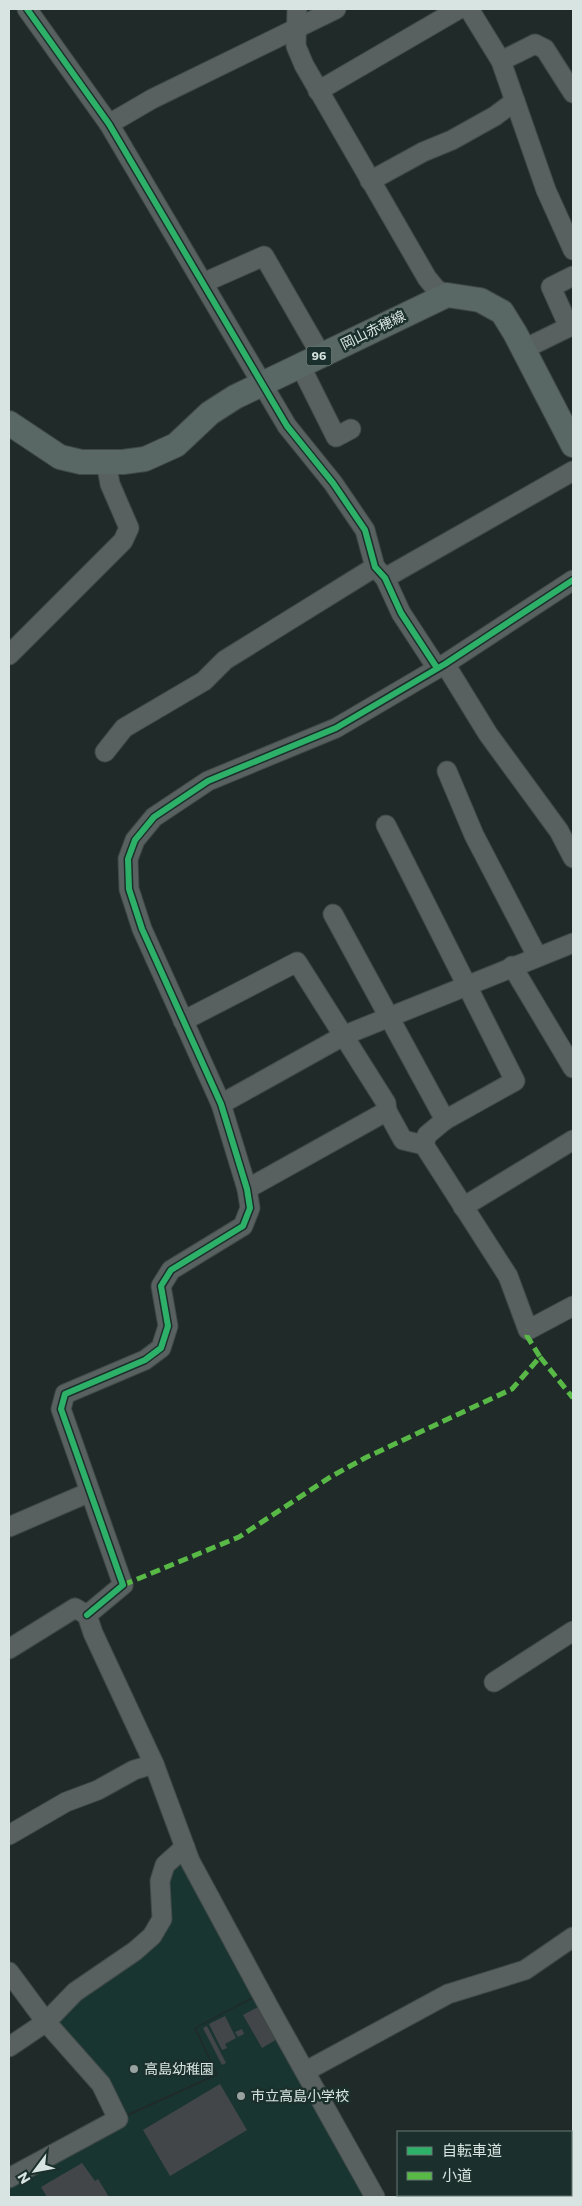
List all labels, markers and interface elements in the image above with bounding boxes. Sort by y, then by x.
street label: 岡山赤穂線 [338,307,408,353]
road number: 96 [306,346,332,366]
place label: 高島幼稚園 [144,2060,214,2077]
marker: 高島幼稚園 [128,2063,140,2075]
place label: 市立高島小学校 [251,2087,349,2104]
marker: 市立高島小学校 [235,2090,247,2102]
legend [397,2131,572,2196]
text: 自転車道 [442,2141,502,2159]
north arrow [10,2146,60,2196]
text: 小道 [442,2166,472,2184]
text: N [14,2169,34,2187]

